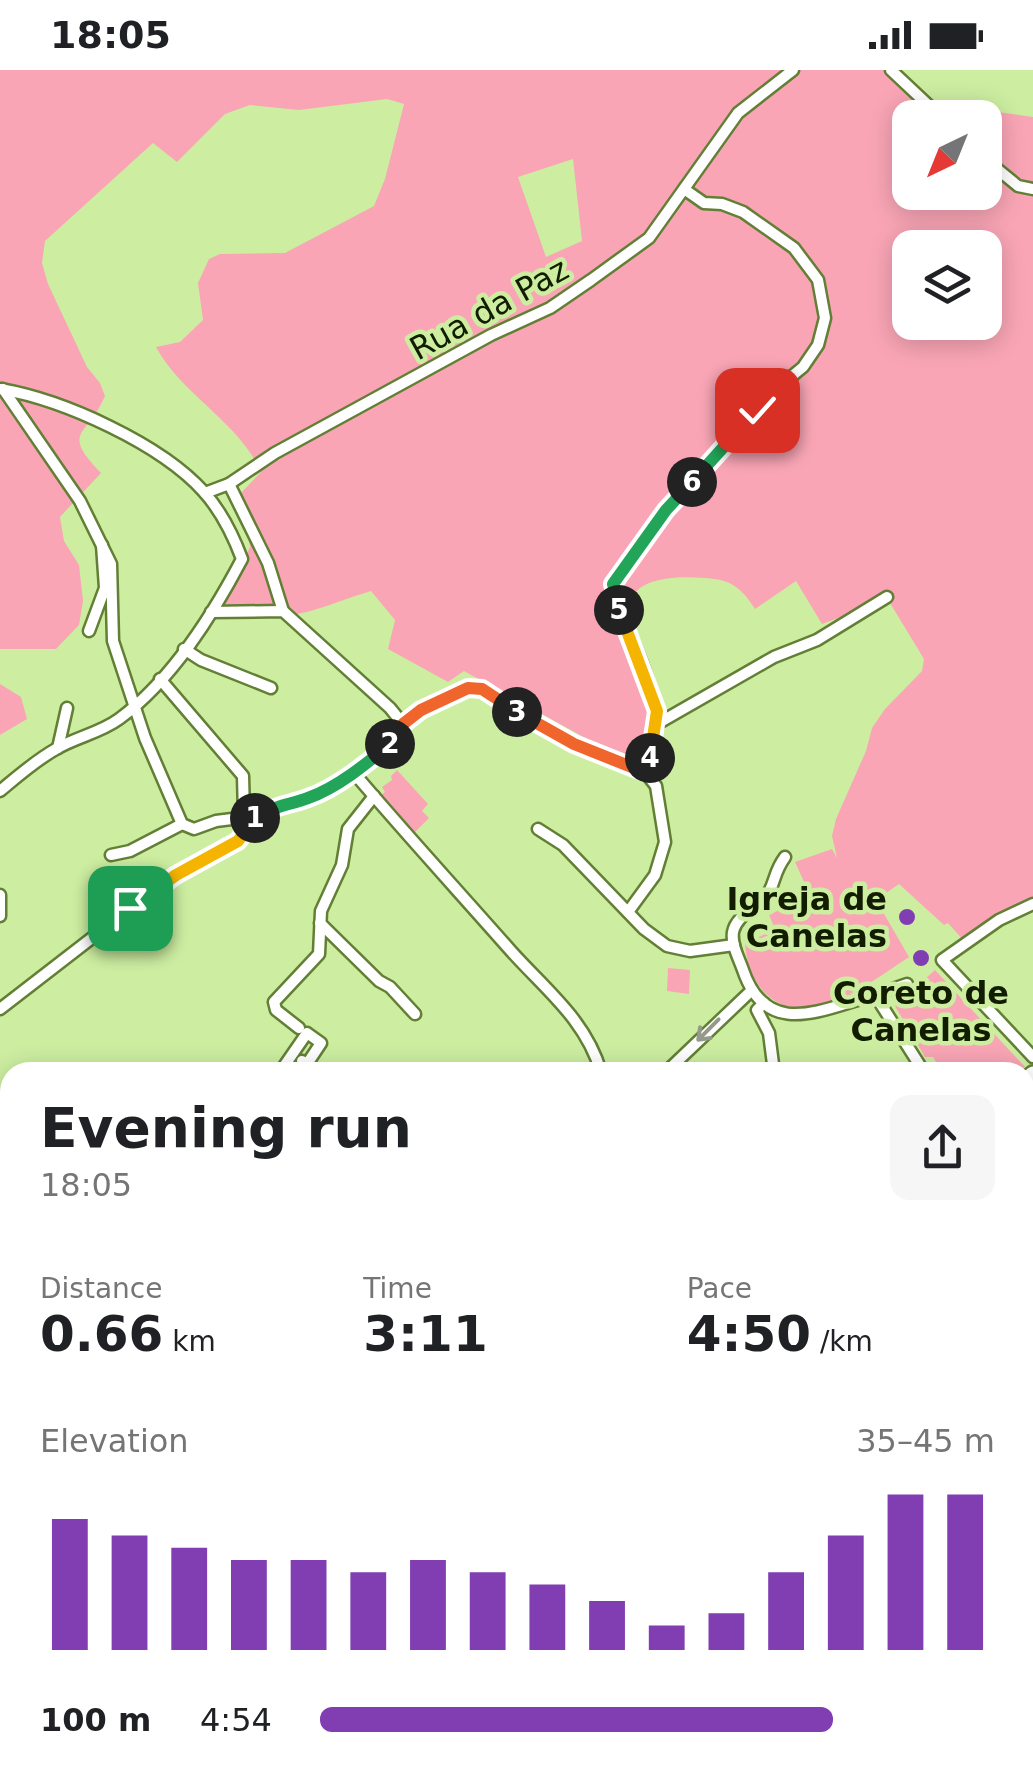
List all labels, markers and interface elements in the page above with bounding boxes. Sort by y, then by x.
text: 18:05 [50,13,171,57]
north arrow [892,100,1002,210]
map controls [892,100,1002,340]
button: layers [892,230,1002,340]
street label: Rua da Paz [403,250,575,368]
pin [715,368,800,453]
icon: check [730,383,785,438]
pin: 6 [667,457,717,507]
text: 6 [682,465,702,498]
pin: 5 [594,585,644,635]
text: 5 [609,593,629,626]
pin: 3 [492,687,542,737]
text: 3 [507,695,527,728]
pin: 2 [365,719,415,769]
text: 2 [380,727,400,760]
pin: 4 [625,733,675,783]
text: 4 [640,741,660,774]
pin: 1 [230,793,280,843]
text: 1 [245,801,265,834]
pin [88,866,173,951]
place label: Igreja de Canelas [726,880,887,955]
icon: arrive [103,881,158,936]
marker: Igreja de Canelas [896,906,918,928]
marker: Coreto de Canelas [910,947,932,969]
place label: Coreto de Canelas [833,974,1009,1049]
one-way arrow [697,1018,721,1042]
button: share [890,1095,995,1200]
text: Evening run [40,1096,412,1160]
text: 18:05 [40,1166,132,1204]
text: Distance [40,1272,162,1305]
text: Time [363,1272,432,1305]
text: Pace [687,1272,752,1305]
text: 0.66 [40,1305,163,1363]
text: 3:11 [363,1305,488,1363]
text: 4:50 [687,1305,811,1363]
text: km [163,1325,216,1358]
text: /km [811,1325,873,1358]
text: Elevation [40,1422,189,1460]
text: 35–45 m [856,1422,995,1460]
text: 100 m [40,1701,151,1739]
text: 4:54 [200,1701,272,1739]

